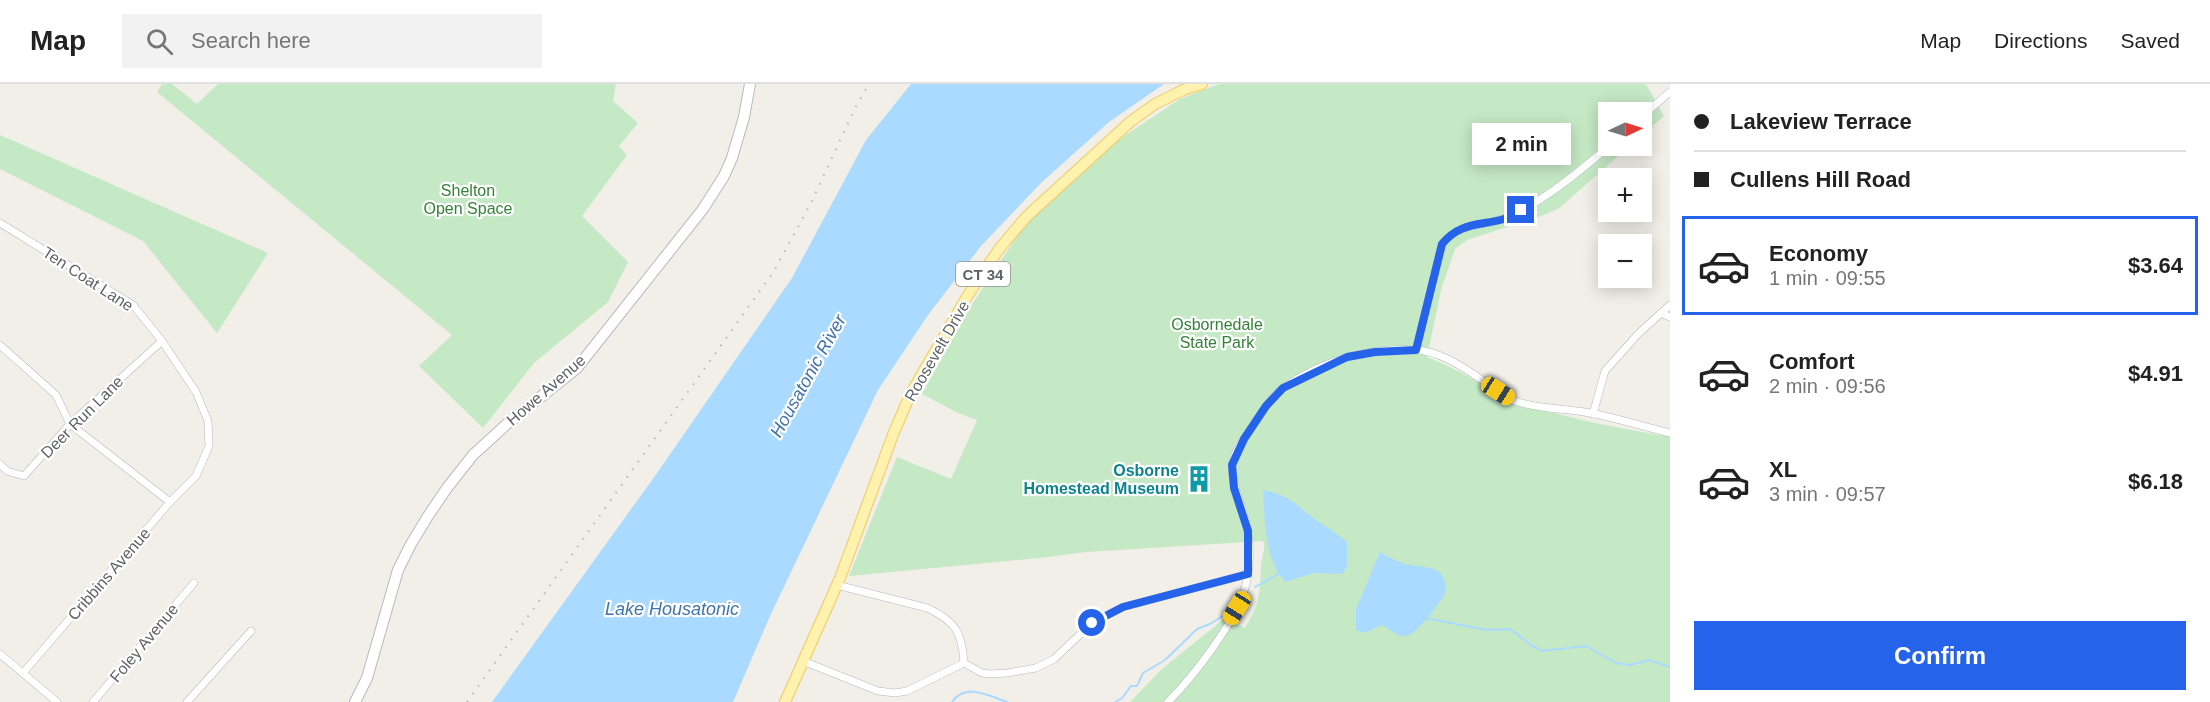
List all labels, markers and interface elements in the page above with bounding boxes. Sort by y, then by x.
search box [122,14,542,68]
text: Map [30,25,86,56]
icon: search [143,25,176,58]
text: Search here [191,28,311,53]
text: Map [1920,29,1961,52]
text: Directions [1994,29,2087,52]
text: Saved [2120,29,2180,52]
north arrow [1598,102,1652,156]
map controls [1598,102,1652,288]
text: Lakeview Terrace [1730,109,1912,134]
callout: 2 min [1472,123,1570,165]
text: 2 min [1495,133,1548,155]
text: Cullens Hill Road [1730,167,1911,192]
button: + [1598,168,1652,222]
park label: Shelton Open Space [424,182,513,217]
route end [1507,196,1534,223]
button: − [1598,234,1652,288]
icon: car [1697,239,1751,293]
text: Economy [1769,241,1868,266]
street label: Ten Coat Lane [40,244,136,315]
text: $3.64 [2128,253,2183,278]
road number: CT 34 [956,262,1010,286]
text: 1 min · 09:55 [1769,267,1886,289]
street label: Roosevelt Drive [901,298,973,404]
water label: Housatonic River [766,310,850,441]
park label: Osbornedale State Park [1171,316,1263,351]
icon: car [1697,347,1751,401]
text: Comfort [1769,349,1855,374]
street label: Howe Avenue [503,351,589,429]
text: $4.91 [2128,361,2183,386]
street label: Deer Run Lane [38,373,126,461]
car [1478,374,1518,408]
text: 2 min · 09:56 [1769,375,1886,397]
icon: car [1697,455,1751,509]
text: XL [1769,457,1797,482]
place label: Osborne Homestead Museum [1023,462,1179,497]
building icon: Osborne Homestead Museum [1184,464,1214,494]
text: $6.18 [2128,469,2183,494]
text: 3 min · 09:57 [1769,483,1886,505]
street label: Cribbins Avenue [64,524,154,623]
car [1220,588,1254,628]
water label: Lake Housatonic [605,599,739,619]
street label: Foley Avenue [106,600,182,685]
route start [1078,609,1105,636]
button: Confirm [1694,621,2186,690]

